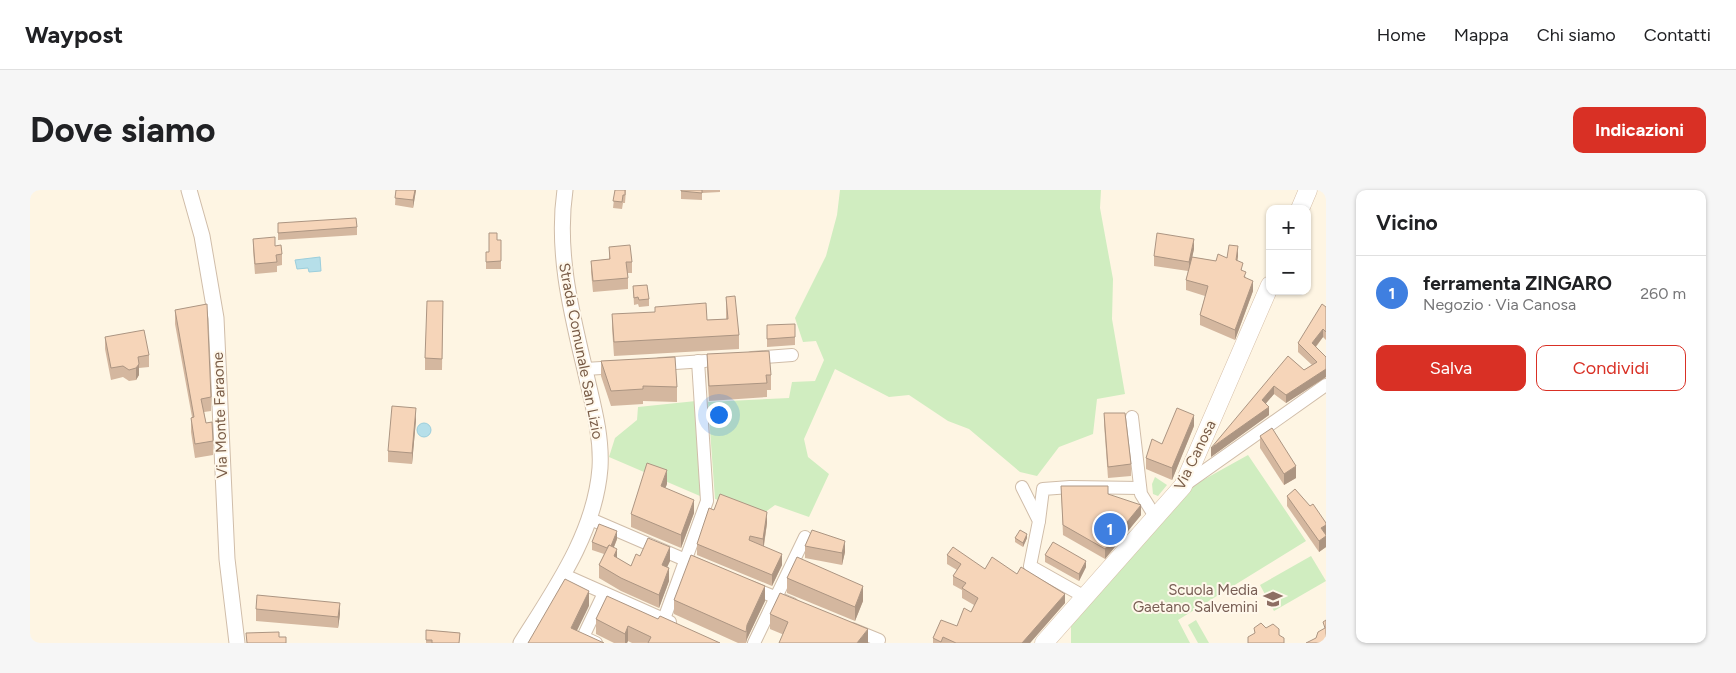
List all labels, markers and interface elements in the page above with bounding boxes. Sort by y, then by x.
text: Waypost [25,20,123,49]
text: Home [1377,24,1426,46]
text: Mappa [1454,24,1509,46]
text: Chi siamo [1537,24,1616,46]
text: Contatti [1644,24,1711,46]
button: Indicazioni [1573,107,1706,153]
text: Dove siamo [30,109,216,151]
map controls [1266,205,1311,295]
button: + [1266,205,1311,250]
text: Vicino [1376,210,1438,235]
button: − [1266,250,1311,295]
street label: Strada Comunale San Lizio [555,261,607,441]
text: ferramenta ZINGARO [1423,272,1612,295]
text: 1 [1389,284,1395,303]
text: 260 m [1640,284,1686,303]
text: Negozio · Via Canosa [1423,295,1576,314]
button: Salva [1376,345,1526,391]
button: Condividi [1536,345,1686,391]
street label: Via Monte Faraone [209,352,231,478]
your location [706,402,732,428]
street label: Via Canosa [1170,417,1220,493]
pin: 1 [1094,510,1126,548]
place label: Scuola Media Gaetano Salvemini [1133,581,1258,616]
school or university icon: Scuola Media Gaetano Salvemini [1262,588,1284,610]

